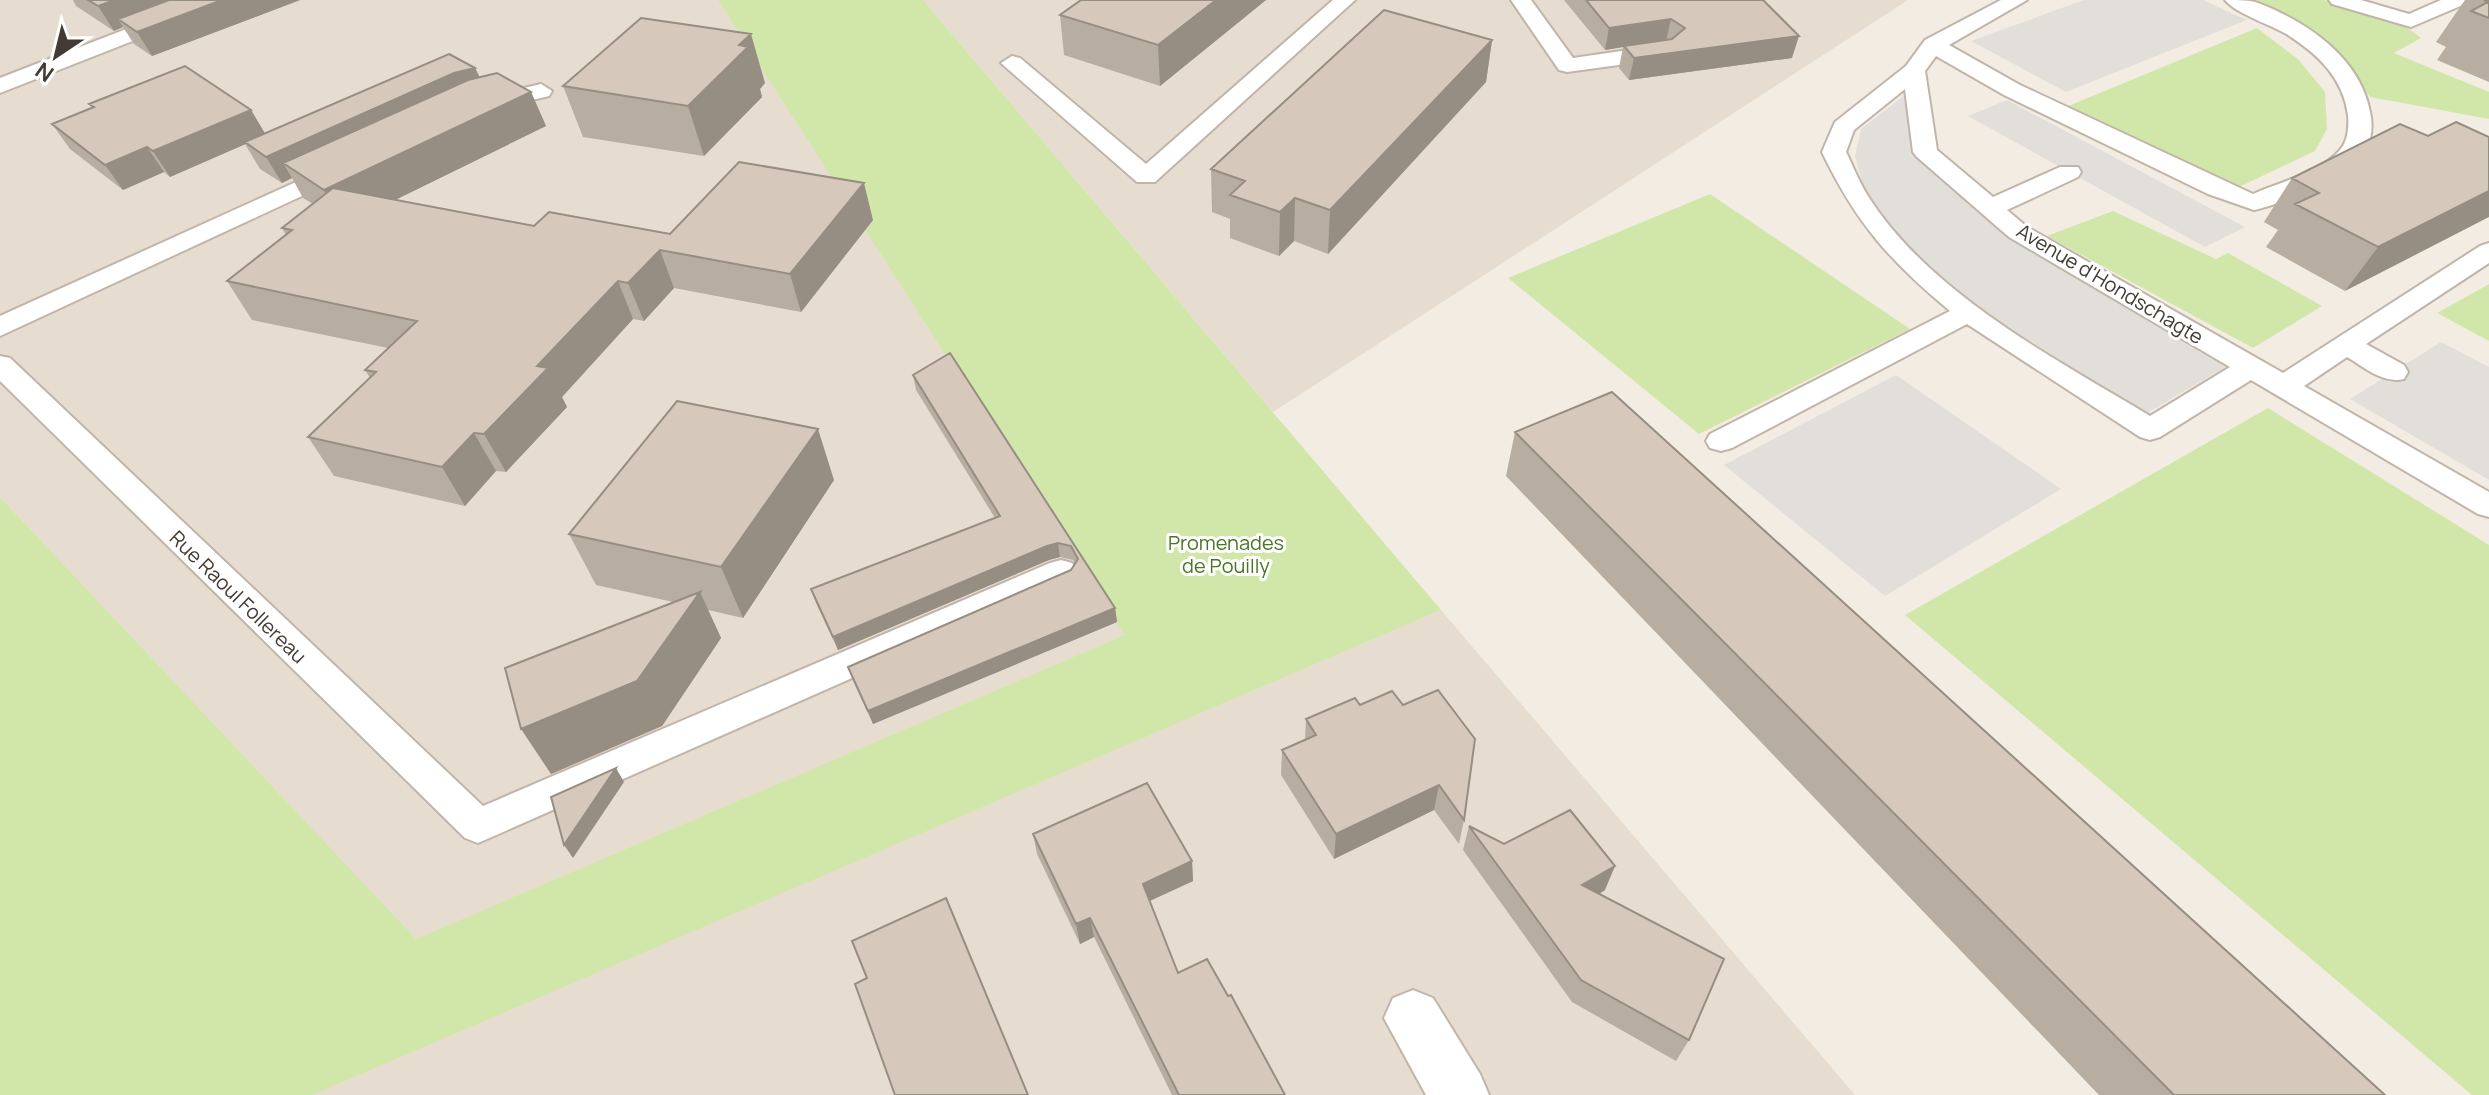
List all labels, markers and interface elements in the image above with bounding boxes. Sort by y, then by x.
north arrow [16,16,96,96]
text: N [29,56,60,89]
street label: Avenue d'Hondschagte [2012,217,2209,350]
street label: Rue Raoul Follereau [164,524,313,669]
park label: Promenades de Pouilly [1168,529,1284,579]

